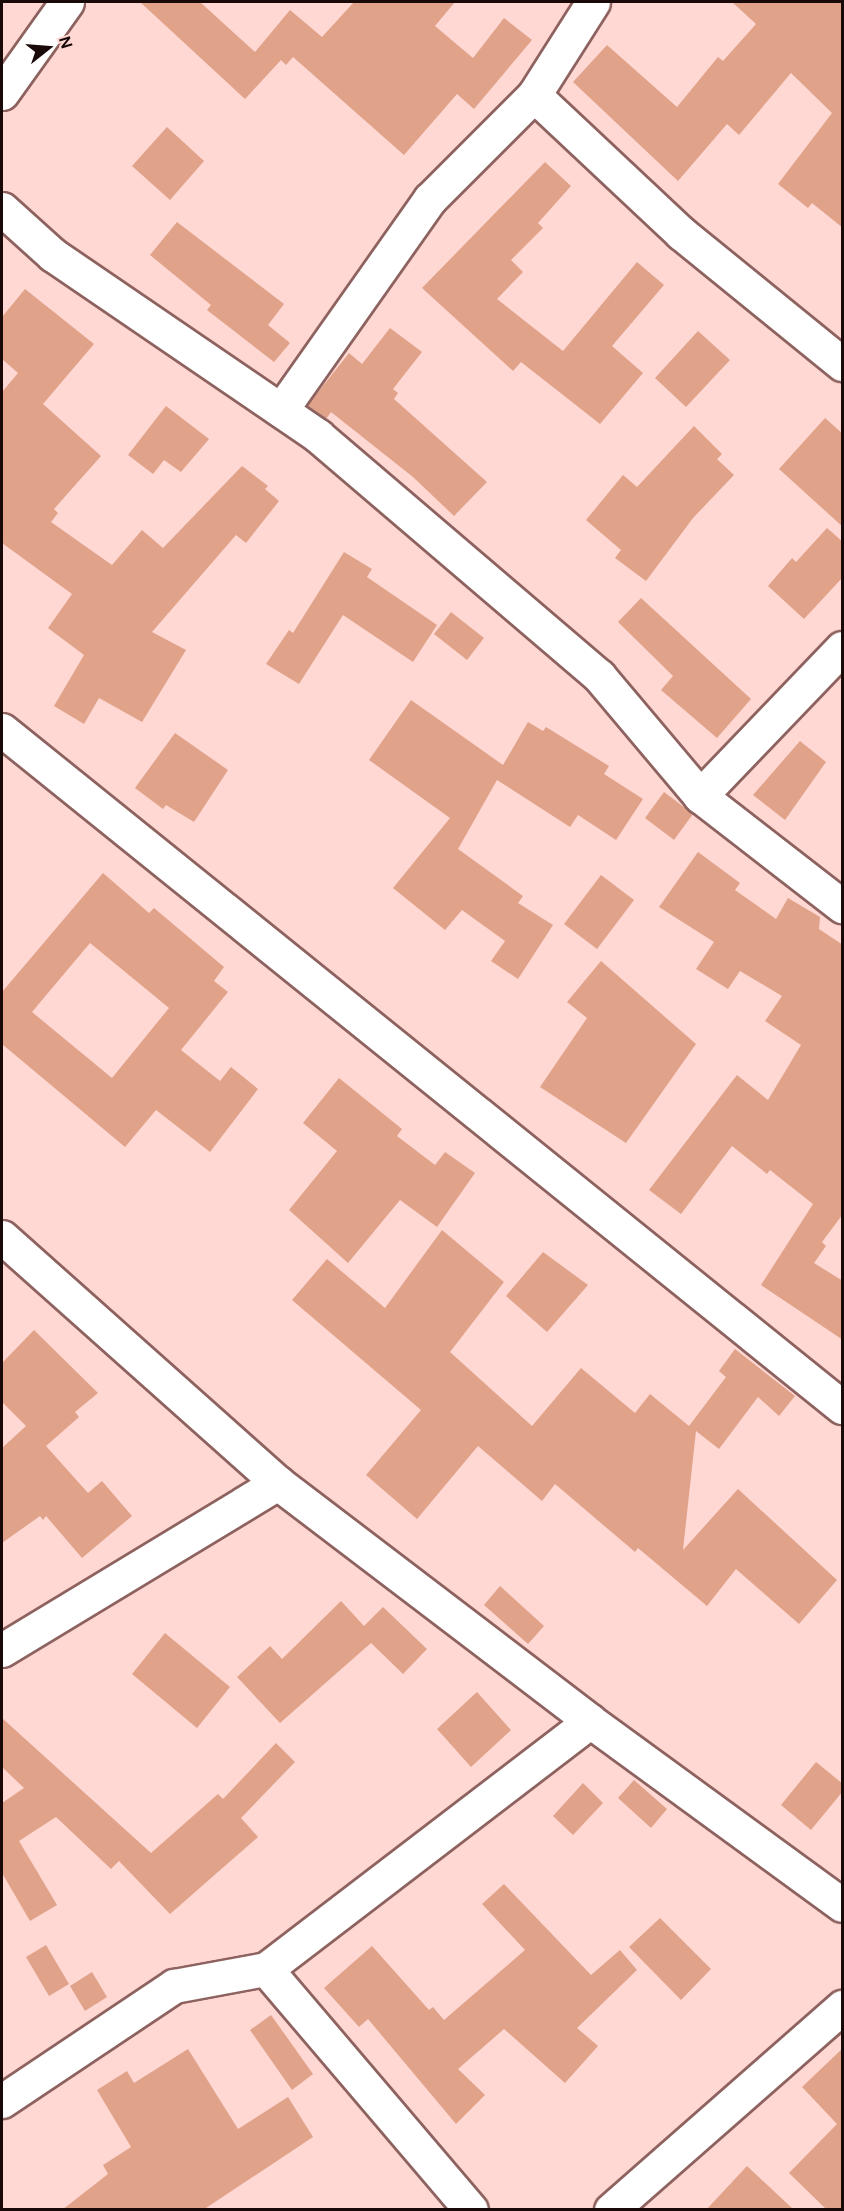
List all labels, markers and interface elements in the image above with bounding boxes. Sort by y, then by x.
north arrow [18,18,78,78]
text: N [54,34,77,51]

